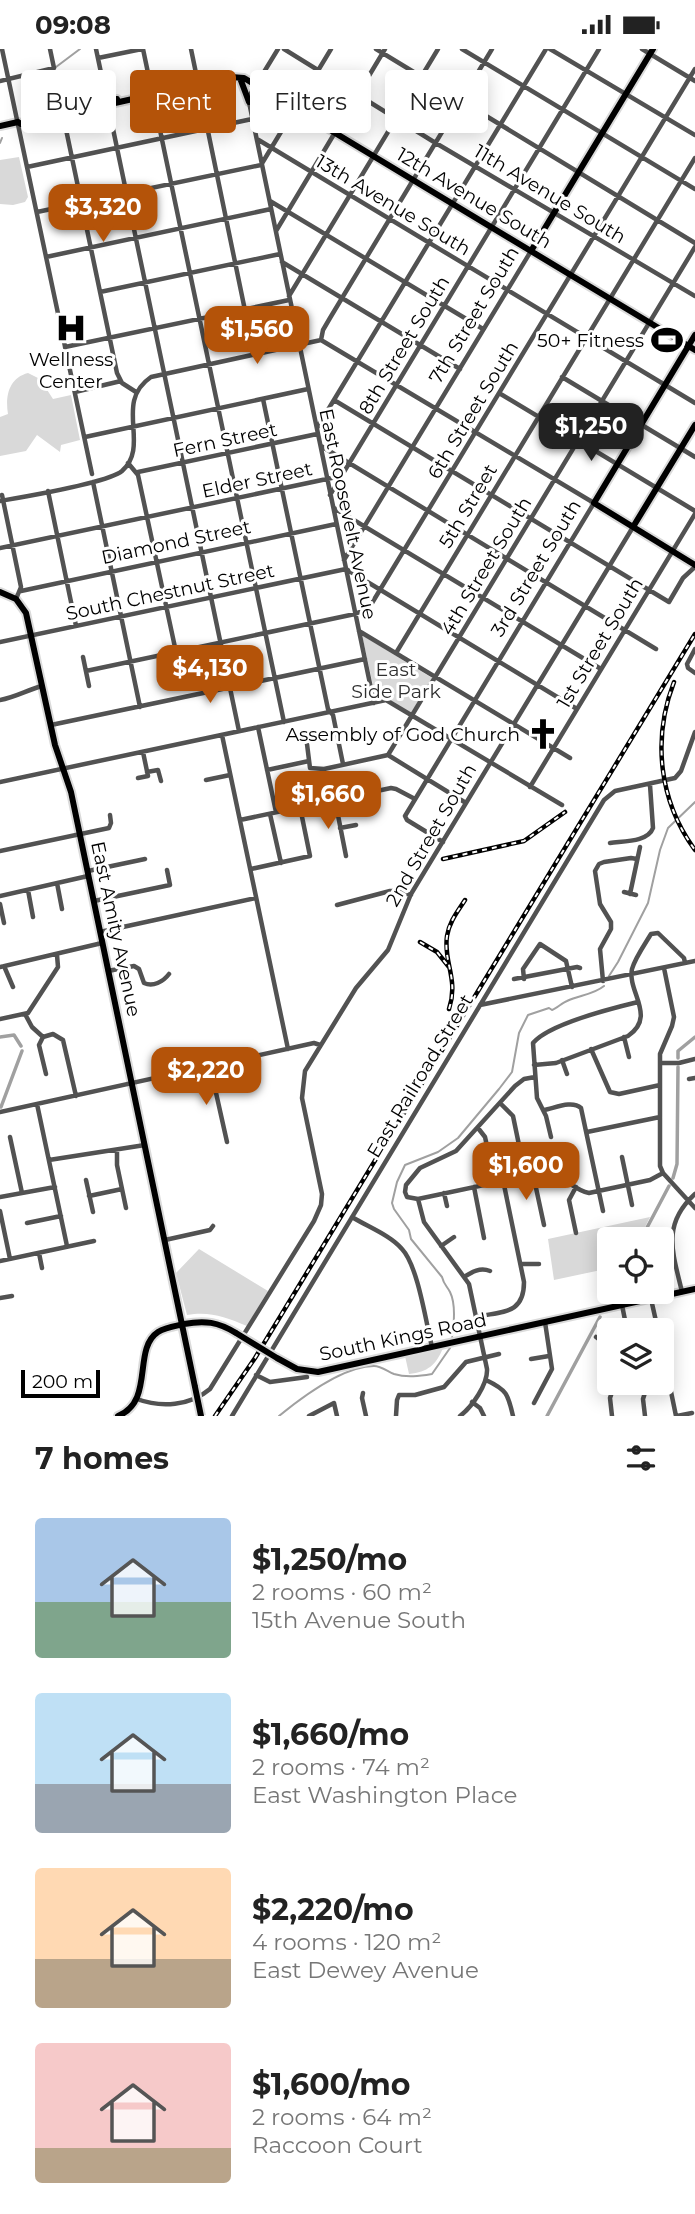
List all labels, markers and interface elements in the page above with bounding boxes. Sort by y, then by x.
text: 09:08 [35,9,111,41]
chip: Buy [21,70,116,133]
chip: Rent [130,70,236,133]
chip: Filters [250,70,371,133]
chip: New [385,70,488,133]
street label: 11th Avenue South [470,140,630,248]
street label: 12th Avenue South [392,143,556,253]
street label: 13th Avenue South [311,150,475,260]
pin: $3,320 [46,185,160,244]
text: $3,320 [64,193,142,221]
street label: 7th Street South [424,242,524,388]
street label: 8th Street South [354,272,454,418]
pin: $1,560 [200,307,314,366]
hospital icon: Wellness Center [54,311,88,345]
text: $1,560 [220,315,294,343]
sports icon: 50+ Fitness [650,323,684,357]
place label: 50+ Fitness [537,329,644,352]
street label: 6th Street South [423,337,523,483]
place label: Wellness Center [29,348,113,393]
pin: $1,250 [534,403,648,463]
street label: East Roosevelt Avenue [314,407,382,621]
text: $1,250 [555,412,627,440]
street label: Fern Street [171,418,279,462]
street label: Elder Street [200,457,315,503]
street label: 5th Street [434,460,502,552]
street label: 4th Street South [436,493,536,639]
street label: 3rd Street South [486,496,586,640]
street label: Diamond Street [99,515,253,569]
street label: South Chestnut Street [64,559,277,625]
street label: 1st Street South [552,574,648,712]
pin: $4,130 [153,645,267,705]
text: $4,130 [172,654,248,682]
park label: East Side Park [351,658,441,703]
church icon: Assembly of God Church [526,717,560,751]
place label: Assembly of God Church [285,723,520,746]
street label: 2nd Street South [381,760,481,910]
pin: $1,660 [271,771,385,831]
text: $1,660 [291,780,365,808]
street label: East Amity Avenue [86,839,146,1019]
street label: East Railroad Street [362,990,478,1162]
pin: $2,220 [149,1047,263,1107]
text: $2,220 [167,1056,245,1084]
pin: $1,600 [469,1143,583,1202]
text: $1,600 [488,1151,564,1179]
map controls [597,1227,674,1395]
button: locate [597,1227,674,1304]
street label: South Kings Road [317,1308,489,1366]
button: layers [597,1318,674,1395]
scale bar [21,1367,100,1399]
text: 200 m [32,1370,93,1393]
icon: filters [622,1439,660,1477]
text: 7 homes [35,1440,169,1477]
text: $1,250/mo [252,1541,407,1578]
icon: home [91,1546,175,1630]
text: 2 rooms · 60 m² [252,1578,432,1606]
text: 15th Avenue South [252,1606,466,1634]
text: $1,660/mo [252,1716,409,1753]
icon: home [91,1721,175,1805]
text: 2 rooms · 74 m² [252,1753,430,1781]
text: East Washington Place [252,1781,517,1809]
text: $2,220/mo [252,1891,414,1928]
icon: home [91,1896,175,1980]
text: 4 rooms · 120 m² [252,1928,441,1956]
text: East Dewey Avenue [252,1956,479,1984]
text: $1,600/mo [252,2066,410,2103]
icon: home [91,2071,175,2155]
text: 2 rooms · 64 m² [252,2103,432,2131]
text: Raccoon Court [252,2131,423,2159]

